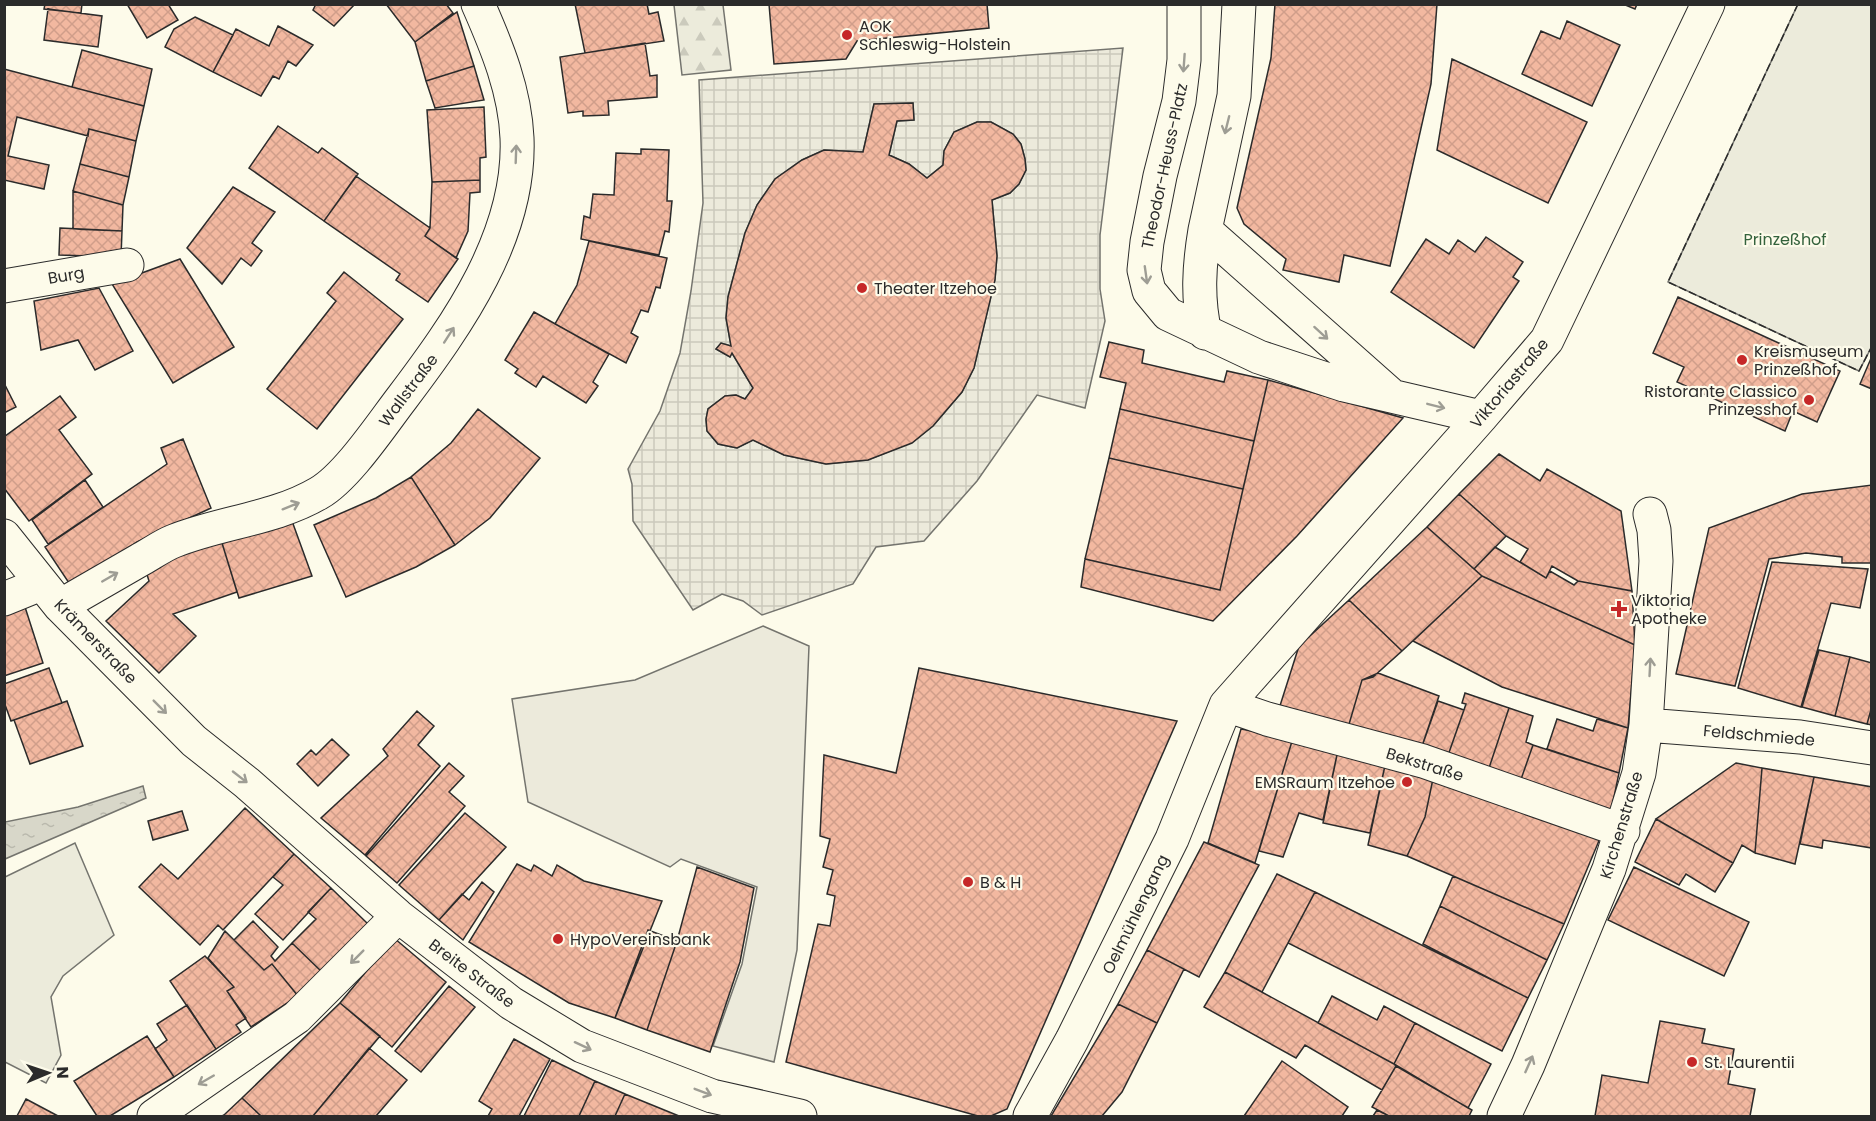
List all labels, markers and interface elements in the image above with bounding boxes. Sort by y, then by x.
place label: AOK Schleswig-Holstein [859,15,1011,56]
marker: AOK Schleswig-Holstein [840,28,854,42]
one-way arrow [1178,52,1189,72]
street label: Theodor-Heuss-Platz [1136,81,1193,251]
one-way arrow [1221,115,1233,134]
one-way arrow [511,145,522,165]
park label: Prinzeßhof [1743,228,1827,251]
street label: Burg [46,261,86,290]
one-way arrow [1141,264,1152,284]
place label: Theater Itzehoe [874,277,997,300]
marker: Theater Itzehoe [855,281,869,295]
one-way arrow [1313,326,1328,340]
one-way arrow [443,327,455,343]
street label: Viktoriastraße [1465,333,1554,433]
place label: Kreismuseum Prinzeßhof [1754,340,1863,381]
street label: Wallstraße [373,349,444,432]
marker: Kreismuseum Prinzeßhof [1735,353,1749,367]
place label: Ristorante Classico Prinzesshof [1644,380,1797,421]
marker: Ristorante Classico Prinzesshof [1802,393,1816,407]
one-way arrow [1426,401,1445,412]
one-way arrow [281,500,299,511]
one-way arrow [101,571,119,582]
place label: Viktoria Apotheke [1631,589,1707,630]
street label: Krämerstraße [49,594,142,689]
marker: Viktoria Apotheke [1612,602,1626,616]
one-way arrow [1644,657,1655,677]
one-way arrow [153,700,168,715]
street label: Feldschmiede [1702,719,1816,752]
street label: Bekstraße [1383,742,1466,787]
street label: Kirchenstraße [1594,768,1649,882]
one-way arrow [232,771,248,784]
place label: EMSRaum Itzehoe [1255,771,1395,794]
marker: EMSRaum Itzehoe [1400,775,1414,789]
street label: Oelmühlengang [1097,851,1174,978]
place label: B & H [980,871,1021,894]
marker: B & H [961,875,975,889]
place label: HypoVereinsbank [570,928,711,951]
marker: HypoVereinsbank [551,932,565,946]
street label: Breite Straße [424,933,520,1013]
one-way arrow [349,950,364,965]
one-way arrow [574,1040,592,1052]
north arrow [18,1043,78,1103]
place label: St. Laurentii [1704,1051,1795,1074]
one-way arrow [1523,1055,1535,1073]
marker: St. Laurentii [1685,1055,1699,1069]
text: N [51,1066,74,1079]
one-way arrow [198,1074,215,1086]
one-way arrow [693,1088,712,1099]

